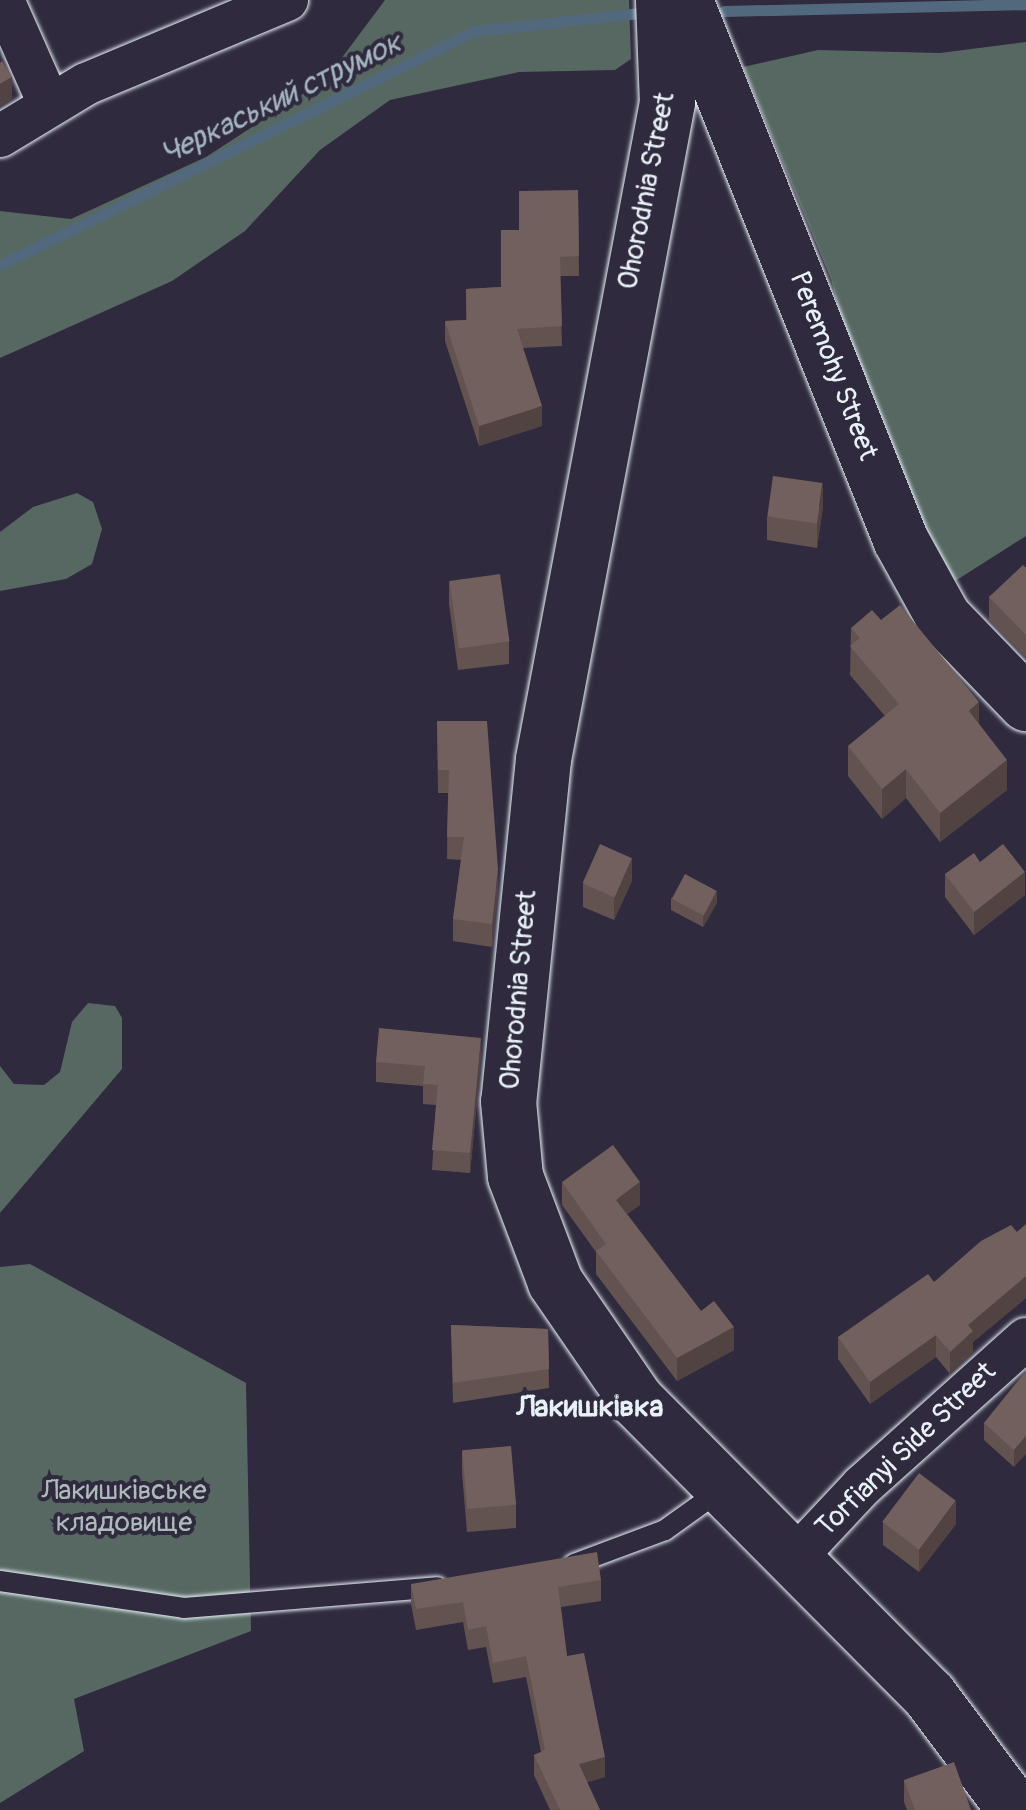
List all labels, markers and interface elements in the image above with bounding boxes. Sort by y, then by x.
water label: Черкаський струмок [155,25,407,173]
street label: Ohorodnia Street [611,90,683,292]
street label: Peremohy Street [782,267,884,465]
street label: Ohorodnia Street [494,889,544,1091]
street label: Torfianyi Side Street [809,1356,1003,1544]
district label: Лакишківка [516,1389,664,1425]
park label: Лакишківське кладовище [41,1474,207,1540]

